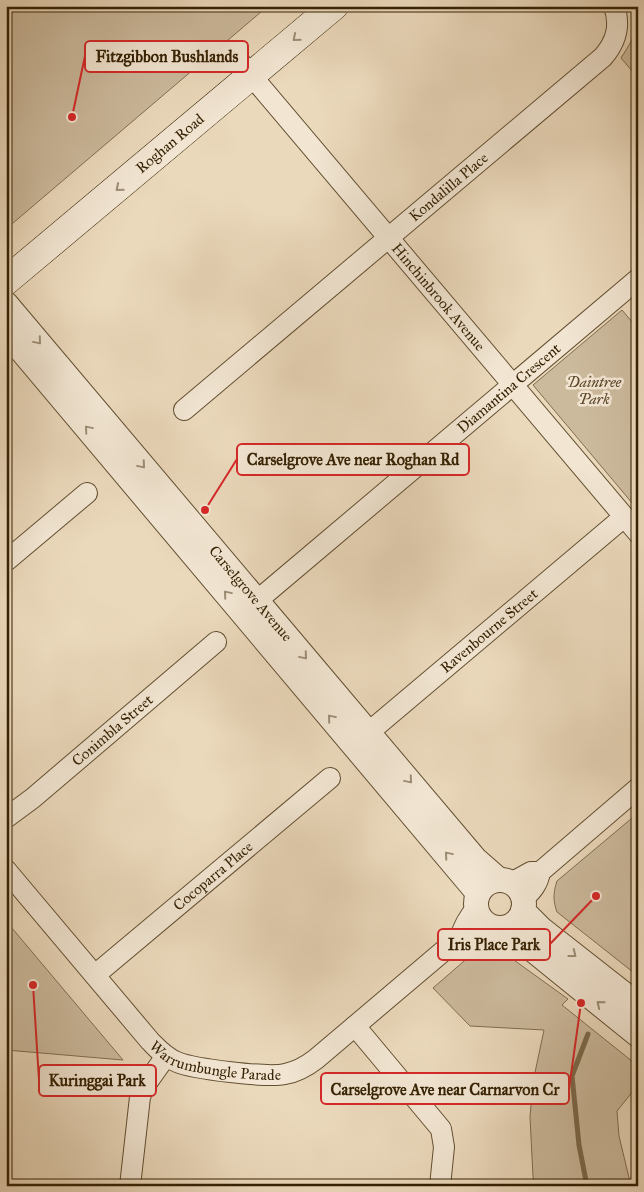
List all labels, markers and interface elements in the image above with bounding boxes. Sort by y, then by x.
one-way arrow [293,32,302,41]
callout: Fitzgibbon Bushlands [85,41,248,72]
text: Fitzgibbon Bushlands [96,47,239,67]
street label: Roghan Road [132,110,208,177]
street label: Kondalilla Place [405,149,492,225]
one-way arrow [115,182,124,191]
street label: Hinchinbrook Avenue [388,239,489,355]
one-way arrow [32,335,40,344]
street label: Diamantina Crescent [453,339,565,437]
park label: Daintree Park [567,373,622,408]
one-way arrow [85,426,94,435]
callout: Carselgrove Ave near Roghan Rd [237,444,469,475]
text: Carselgrove Ave near Roghan Rd [247,450,460,470]
one-way arrow [137,460,146,469]
street label: Carselgrove Avenue [205,542,296,645]
street label: Ravenbourne Street [437,584,542,677]
one-way arrow [223,590,232,599]
one-way arrow [298,650,306,659]
street label: Conimbla Street [68,690,157,770]
one-way arrow [329,715,337,724]
one-way arrow [403,774,411,783]
street label: Cocoparra Place [170,838,256,915]
one-way arrow [444,852,453,861]
callout: Iris Place Park [438,929,550,960]
text: Iris Place Park [448,935,541,954]
one-way arrow [567,948,576,956]
one-way arrow [597,1001,606,1009]
street label: Warrumbungle Parade [146,1037,281,1084]
callout: Kuringgai Park [39,1065,156,1096]
text: Kuringgai Park [48,1071,146,1091]
callout: Carselgrove Ave near Carnarvon Cr [321,1073,569,1104]
text: Carselgrove Ave near Carnarvon Cr [331,1080,560,1100]

